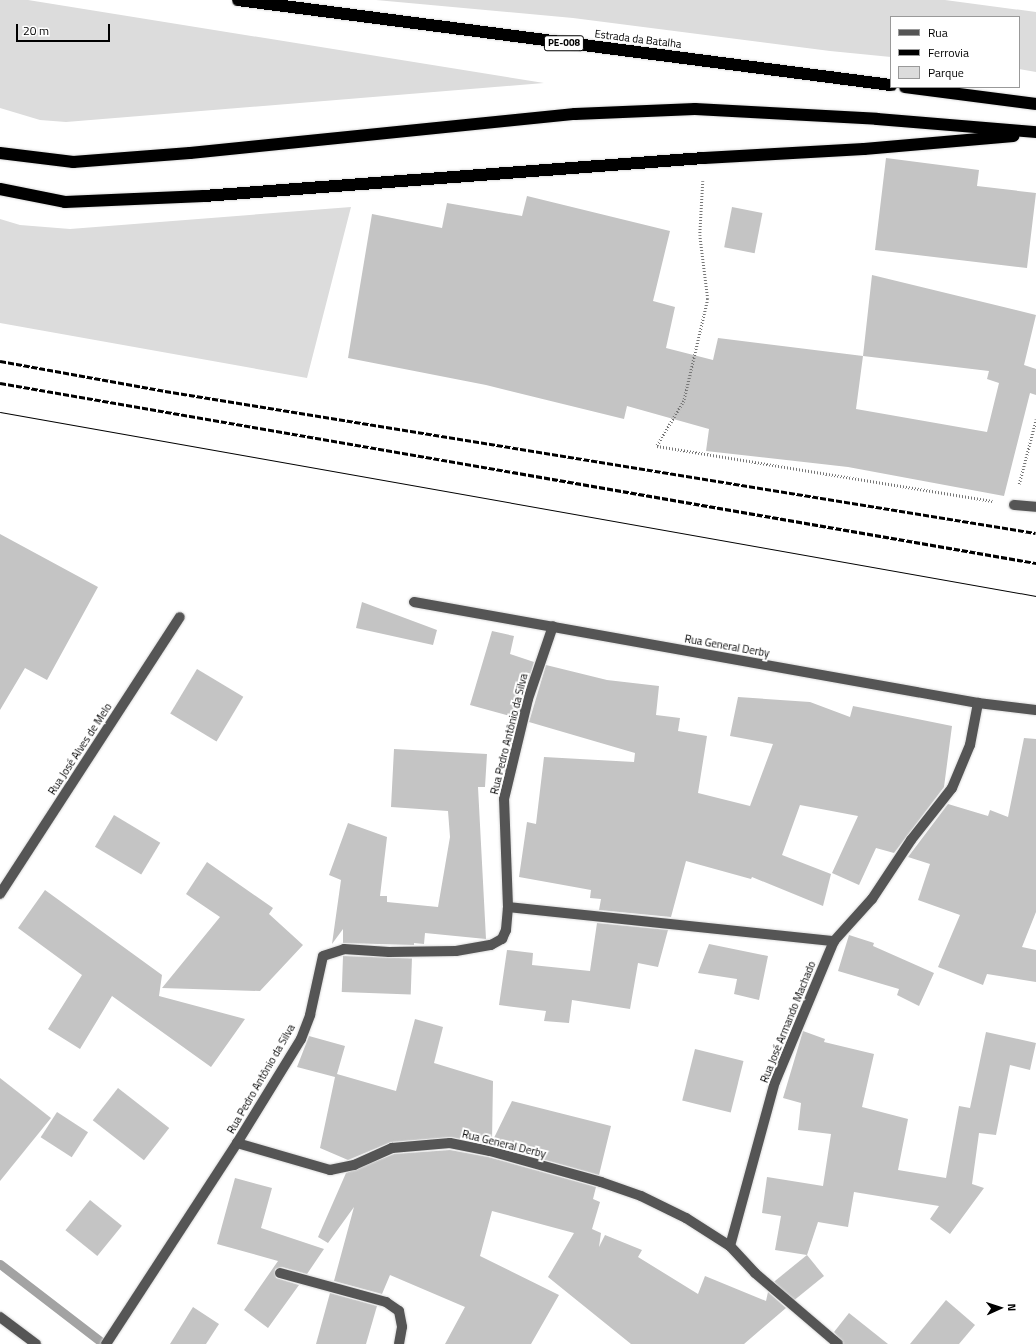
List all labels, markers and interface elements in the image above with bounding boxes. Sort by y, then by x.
scale bar [18,16,112,42]
legend [890,16,1020,88]
text: 20 m [23,21,49,40]
text: Rua [928,23,948,42]
street label: Estrada da Batalha [594,27,682,51]
road number: PE-008 [543,35,585,51]
text: Ferrovia [928,43,969,62]
text: Parque [928,63,964,82]
street label: Rua General Derby [683,632,771,660]
street label: Rua Pedro Antônio da Silva [488,672,530,796]
street label: Rua José Alves de Melo [45,701,115,797]
street label: Rua José Armando Machado [758,959,818,1085]
street label: Rua Pedro Antônio da Silva [224,1022,298,1136]
street label: Rua General Derby [461,1127,547,1161]
north arrow [980,1288,1020,1328]
text: N [1004,1303,1020,1312]

